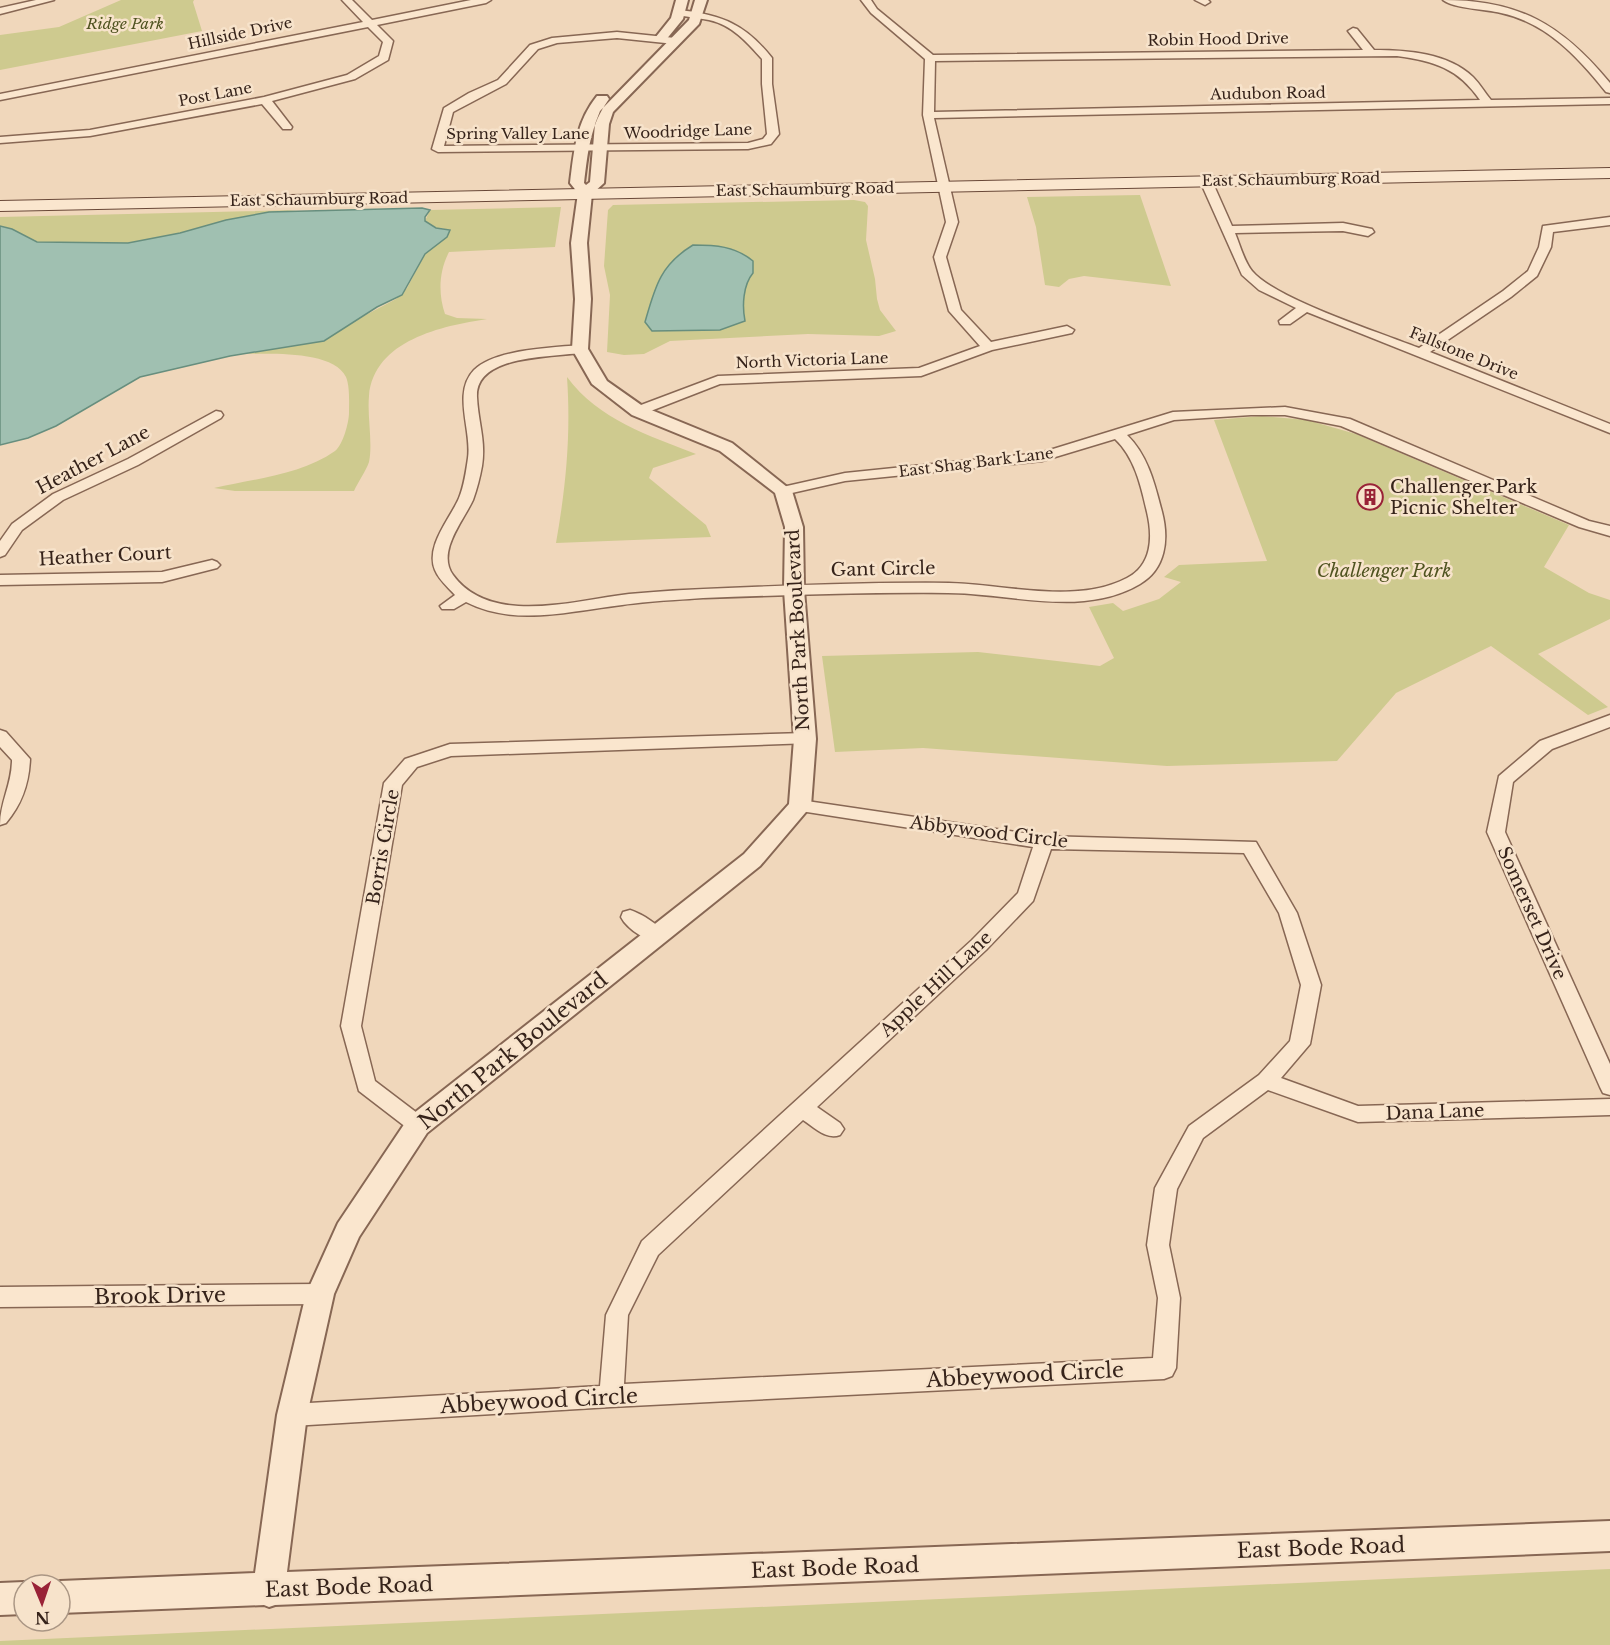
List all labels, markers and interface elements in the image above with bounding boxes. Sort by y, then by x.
street label: Hillside Drive [186,13,294,53]
park label: Ridge Park [85,14,164,33]
street label: Robin Hood Drive [1147,28,1289,50]
street label: Post Lane [177,78,253,110]
street label: Audubon Road [1209,82,1326,104]
street label: Woodridge Lane [622,119,753,143]
street label: Spring Valley Lane [446,124,590,143]
street label: East Schaumburg Road [1202,168,1380,190]
street label: East Schaumburg Road [716,178,894,200]
street label: East Schaumburg Road [230,188,408,210]
street label: Fallstone Drive [1407,322,1521,384]
street label: North Victoria Lane [735,348,889,372]
street label: Heather Lane [33,421,153,499]
street label: East Shag Bark Lane [897,443,1055,481]
place label: Challenger Park Picnic Shelter [1390,476,1537,519]
building icon: Challenger Park Picnic Shelter [1355,482,1385,512]
street label: North Park Boulevard [782,529,814,731]
street label: Heather Court [38,542,172,570]
street label: Gant Circle [830,557,936,581]
park label: Challenger Park [1317,560,1451,582]
street label: Borris Circle [362,787,404,907]
street label: Abbywood Circle [908,811,1069,853]
street label: Somerset Drive [1493,843,1571,983]
street label: Apple Hill Lane [875,926,997,1042]
street label: North Park Boulevard [413,967,613,1135]
street label: Dana Lane [1385,1099,1485,1125]
street label: Brook Drive [94,1282,226,1310]
street label: Abbeywood Circle [924,1357,1125,1393]
street label: Abbeywood Circle [438,1383,639,1419]
street label: East Bode Road [1236,1532,1406,1564]
street label: East Bode Road [750,1552,920,1584]
street label: East Bode Road [264,1571,434,1603]
north arrow [12,1573,72,1633]
text: N [35,1608,50,1628]

